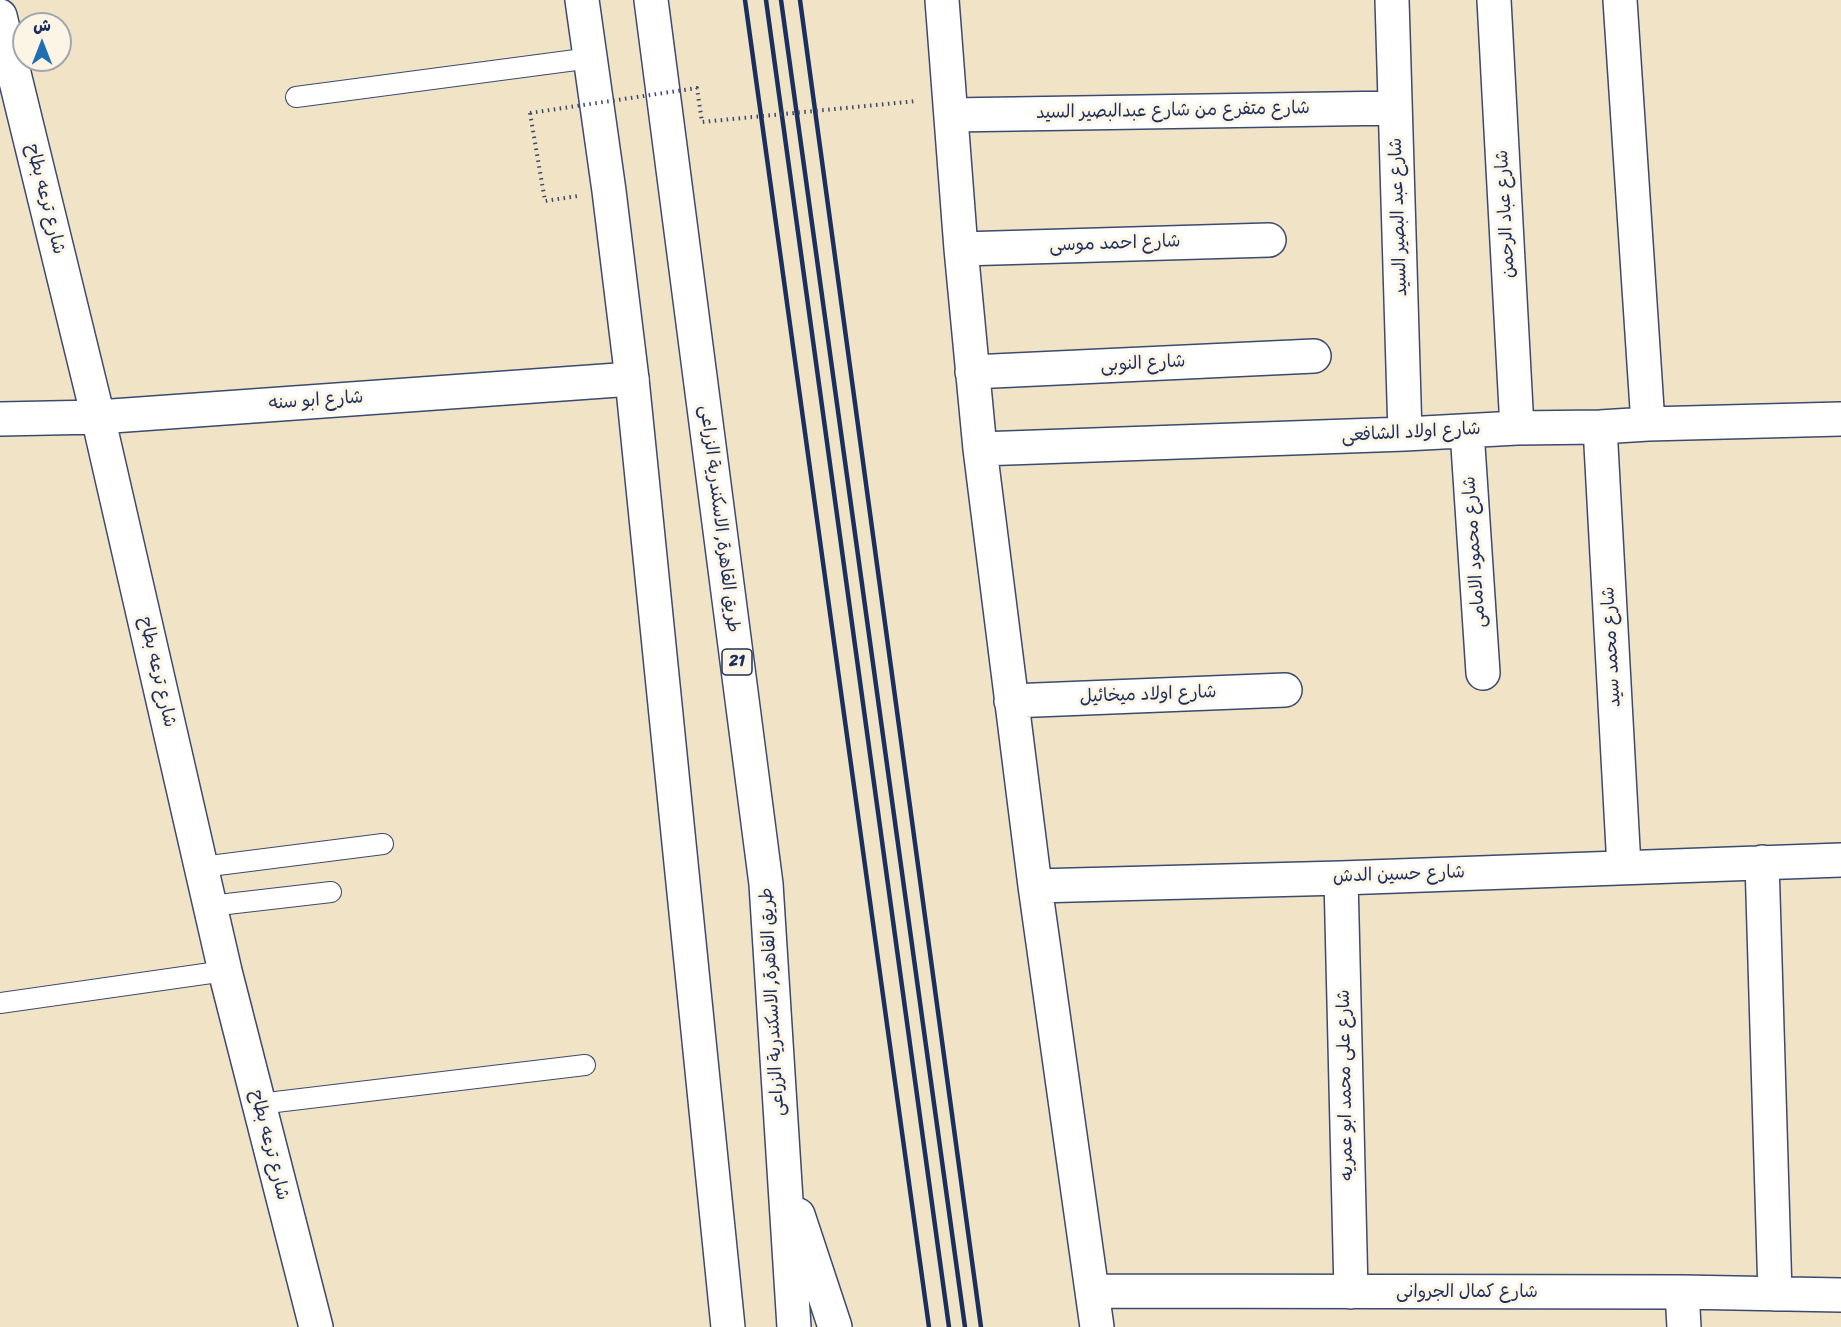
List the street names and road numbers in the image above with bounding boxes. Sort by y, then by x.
street label: شارع متفرع من شارع عبدالبصير السيد [1036,98,1310,124]
street label: شارع عبد البصير السيد [1385,137,1413,297]
street label: شارع ترعه بطاح [21,141,69,257]
street label: شارع عباد الرحمن [1492,149,1520,279]
street label: شارع احمد موسى [1049,231,1181,257]
street label: شارع النوبى [1100,351,1186,377]
street label: شارع ابو سنه [268,387,364,415]
street label: طريق القاهرة, الاسكندرية الزراعى [694,404,744,634]
street label: شارع اولاد الشافعى [1341,419,1481,447]
street label: شارع محمود الامامى [1459,475,1491,629]
street label: شارع محمد سيد [1598,586,1626,708]
street label: شارع ترعه بطاح [134,614,180,730]
road number: 21 [722,649,752,675]
street label: شارع اولاد ميخائيل [1079,682,1217,708]
street label: شارع حسين الدش [1333,862,1465,888]
street label: طريق القاهرة, الاسكندرية الزراعى [756,887,790,1117]
street label: شارع على محمد ابو عمريه [1334,989,1358,1181]
street label: شارع ترعه بطاح [245,1087,293,1203]
street label: شارع كمال الجروانى [1396,1281,1538,1303]

